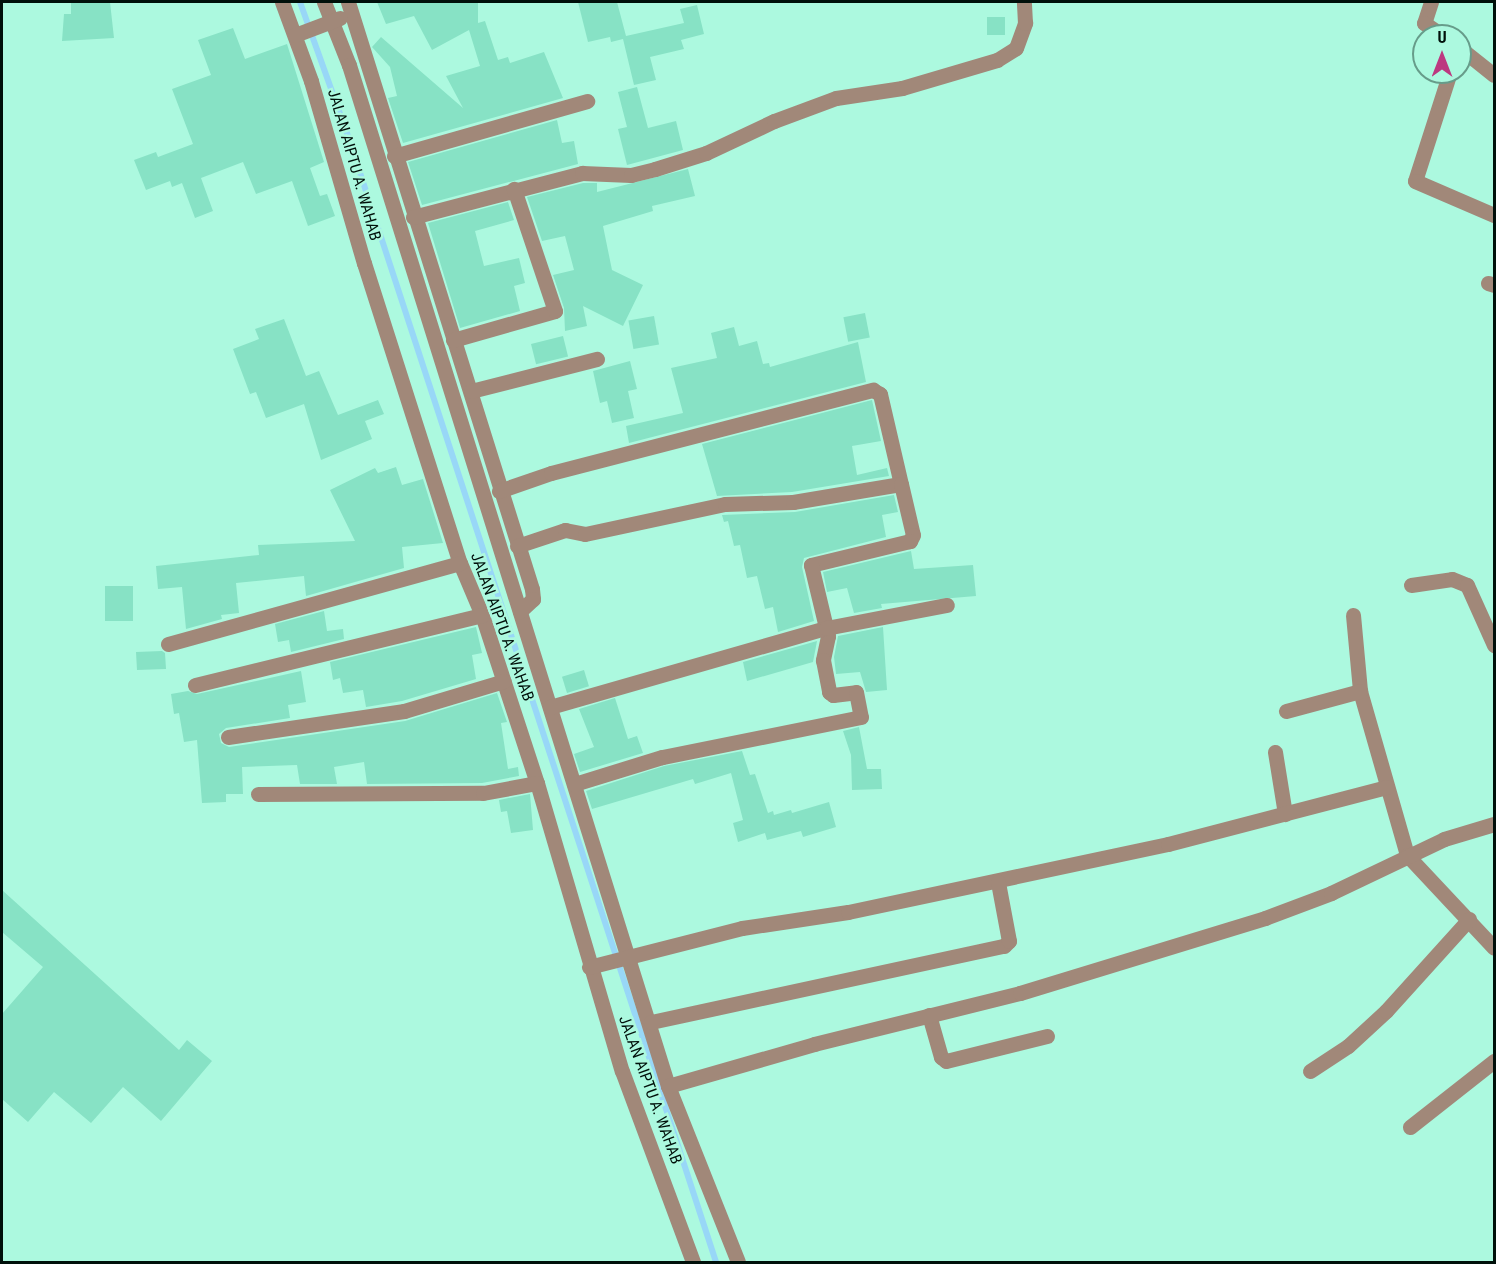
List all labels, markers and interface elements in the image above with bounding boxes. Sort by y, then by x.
north arrow [1412,24,1472,84]
text: U [1437,28,1447,47]
street label: JALAN AIPTU A. WAHAB [323,87,385,243]
street label: JALAN AIPTU A. WAHAB [466,550,538,704]
street label: JALAN AIPTU A. WAHAB [614,1013,686,1167]

